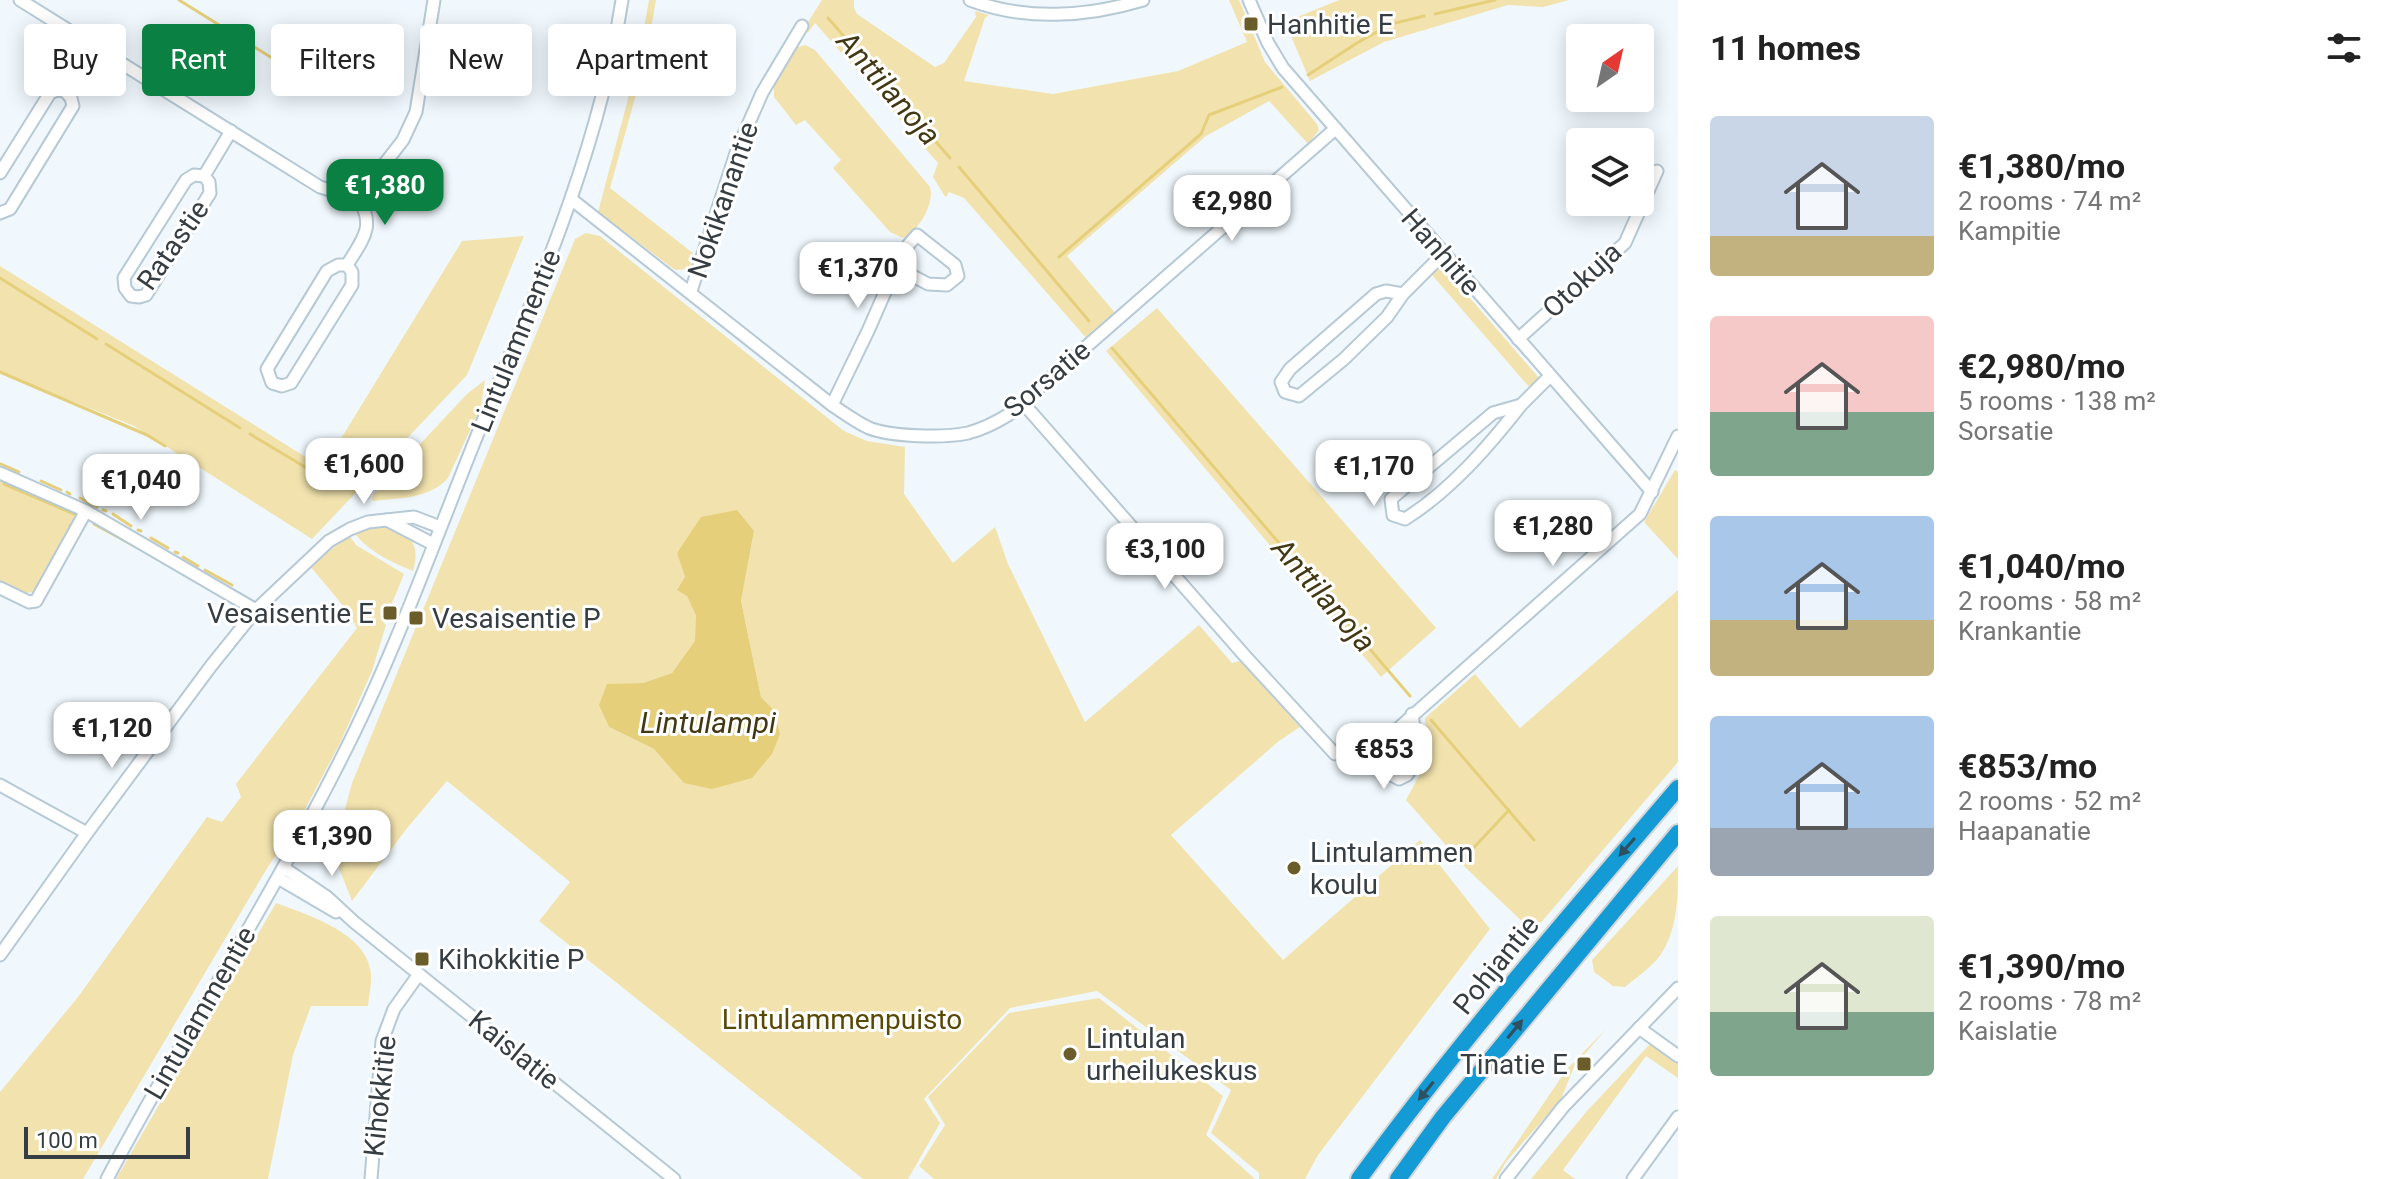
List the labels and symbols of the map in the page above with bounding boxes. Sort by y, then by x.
place label: Hanhitie E [1267,8,1394,41]
marker: Hanhitie E [1242,15,1260,33]
water label: Anttilanoja [829,22,948,152]
north arrow [1566,24,1654,112]
street label: Nokikanantie [681,117,765,283]
pin: €1,380 [320,159,450,227]
pin: €2,980 [1167,175,1297,243]
street label: Ratastie [130,194,216,296]
street label: Hanhitie [1395,202,1487,302]
street label: Otokuja [1536,235,1628,325]
pin: €1,370 [793,242,923,310]
street label: Lintulammentie [464,245,568,437]
street label: Sorsatie [997,333,1097,425]
pin: €1,600 [299,438,429,506]
pin: €1,170 [1309,440,1439,508]
pin: €1,040 [76,454,206,522]
pin: €1,280 [1488,500,1618,568]
pin: €3,100 [1100,523,1230,591]
water label: Anttilanoja [1264,529,1383,659]
place label: Vesaisentie E [207,597,374,630]
place label: Vesaisentie P [432,602,601,635]
marker: Vesaisentie E [381,604,399,622]
marker: Vesaisentie P [407,609,425,627]
pin: €1,120 [47,702,177,770]
water label: Lintulampi [640,705,777,740]
pin: €853 [1337,723,1431,791]
pin: €1,390 [267,810,397,878]
place label: Lintulammen koulu [1310,836,1473,901]
one-way arrow [1619,837,1636,857]
marker: Lintulammen koulu [1285,859,1303,877]
street label: Pohjantie [1446,909,1546,1021]
street label: Lintulammentie [137,921,263,1105]
place label: Kihokkitie P [438,943,584,976]
marker: Kihokkitie P [413,950,431,968]
park label: Lintulammenpuisto [722,1003,962,1036]
street label: Kaislatie [462,1004,566,1096]
one-way arrow [1506,1019,1523,1039]
place label: Lintulan urheilukeskus [1086,1022,1258,1087]
street label: Kihokkitie [357,1034,403,1158]
marker: Lintulan urheilukeskus [1061,1045,1079,1063]
place label: Tinatie E [1460,1048,1568,1081]
marker: Tinatie E [1575,1055,1593,1073]
one-way arrow [1419,1081,1435,1101]
scale bar [24,1123,190,1159]

